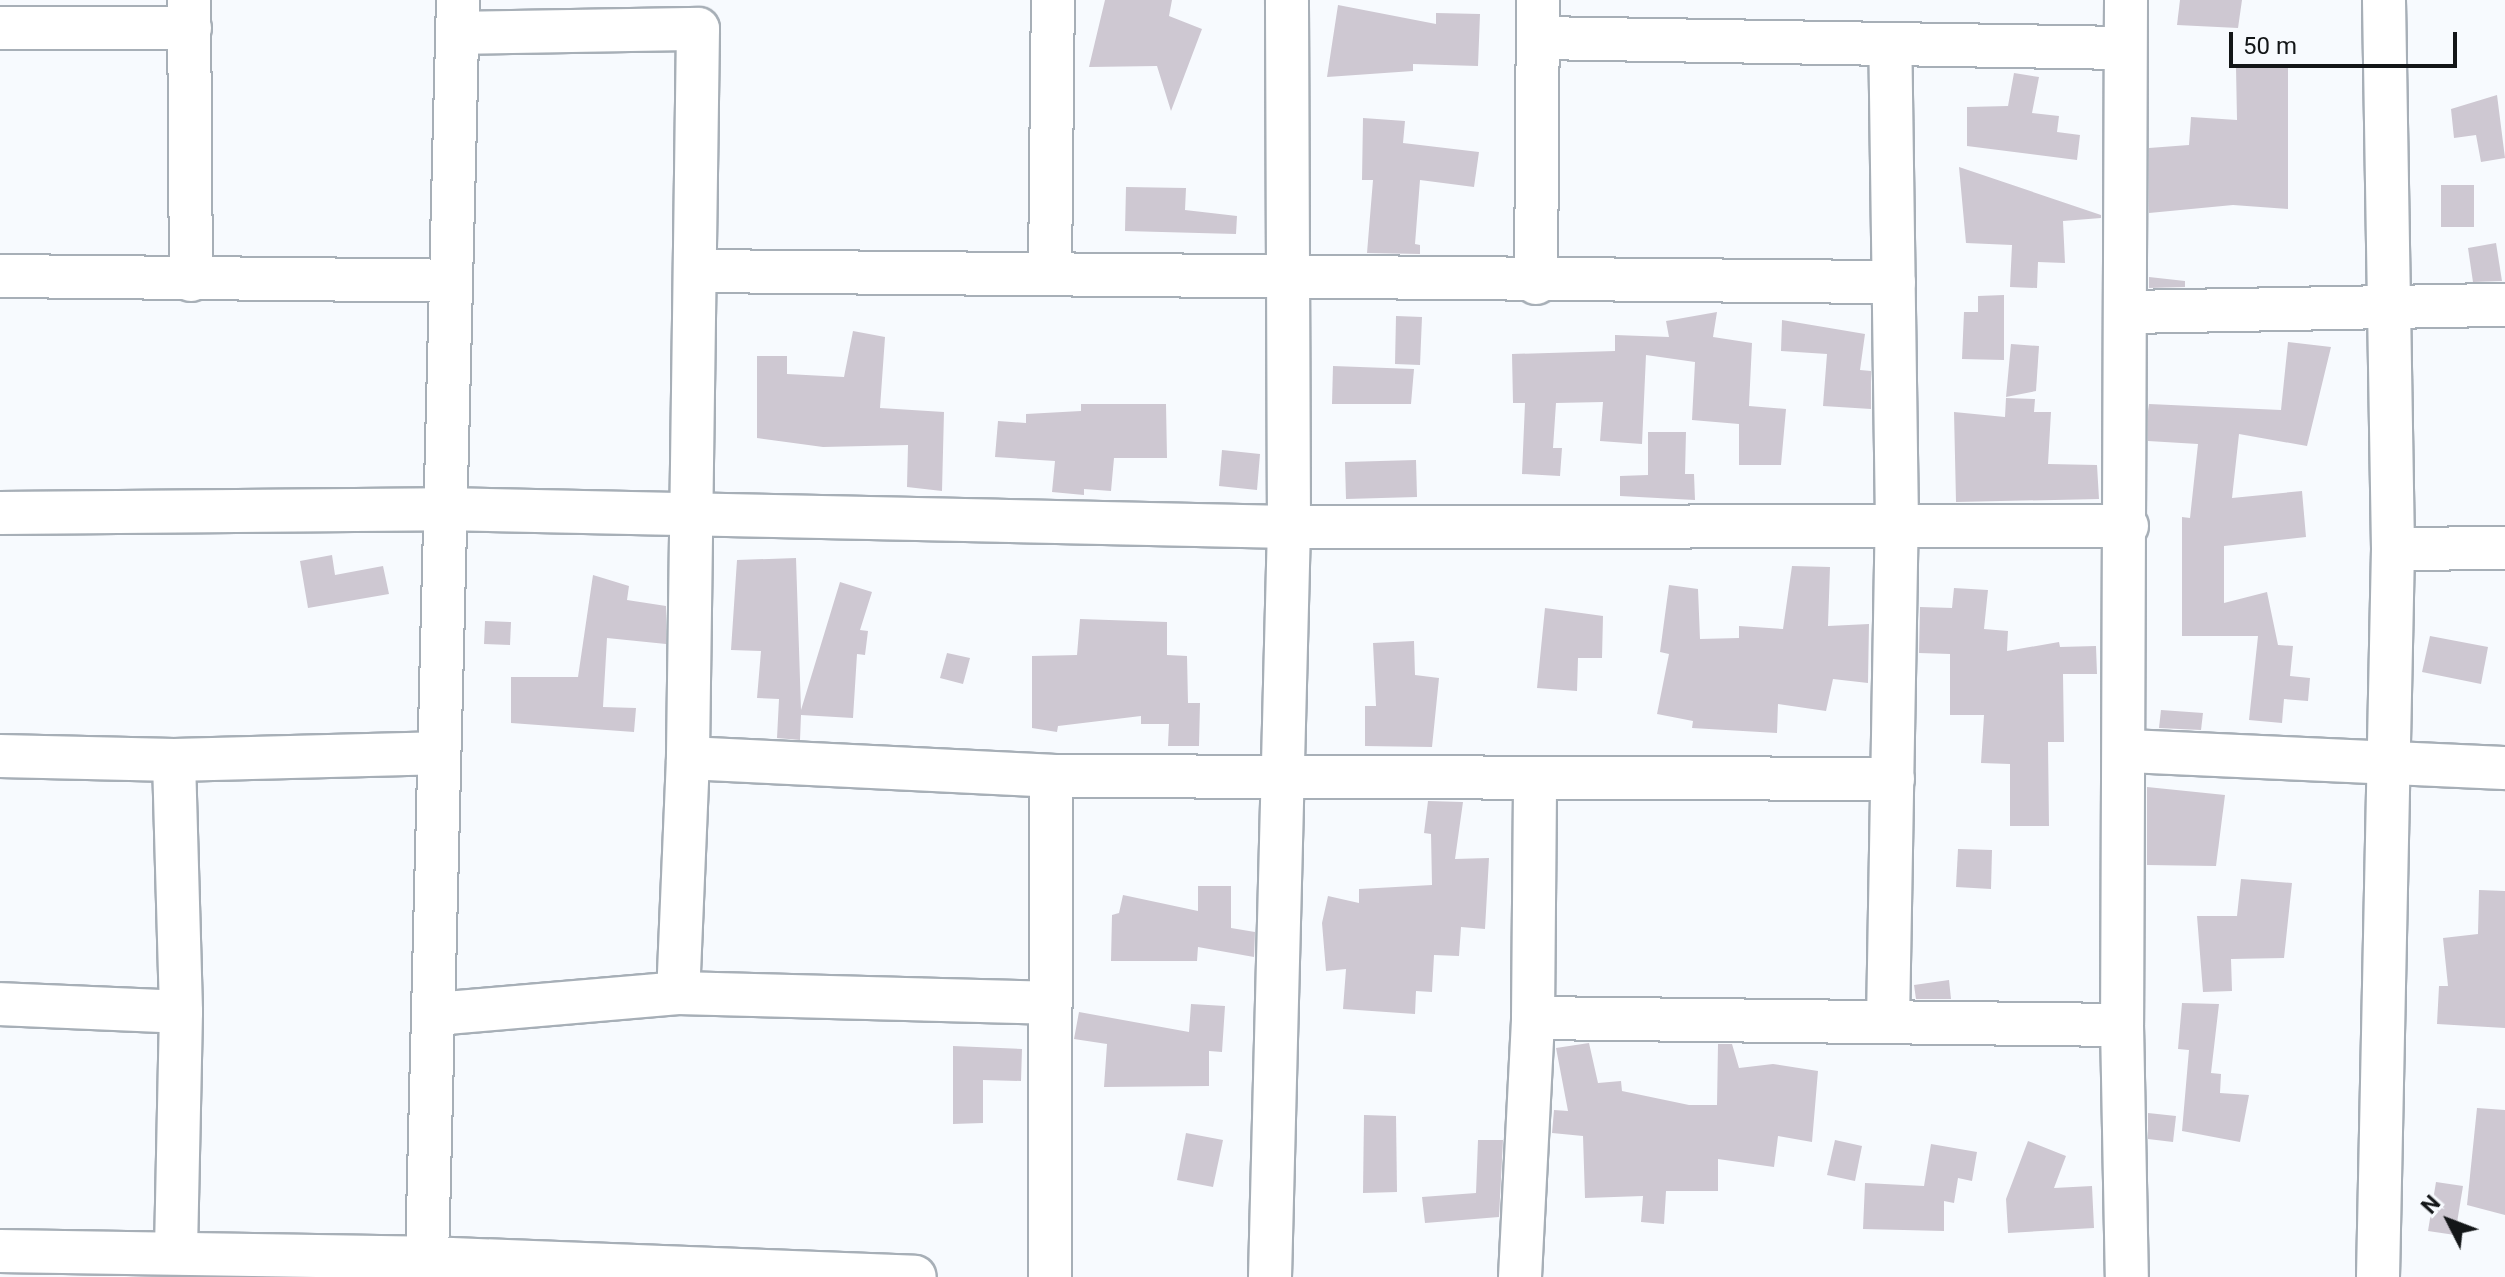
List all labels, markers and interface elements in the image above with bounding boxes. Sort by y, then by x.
scale bar [2233,16,2461,66]
text: 50 m [2243,32,2297,60]
north arrow [2409,1181,2489,1261]
text: N [2416,1190,2445,1219]

